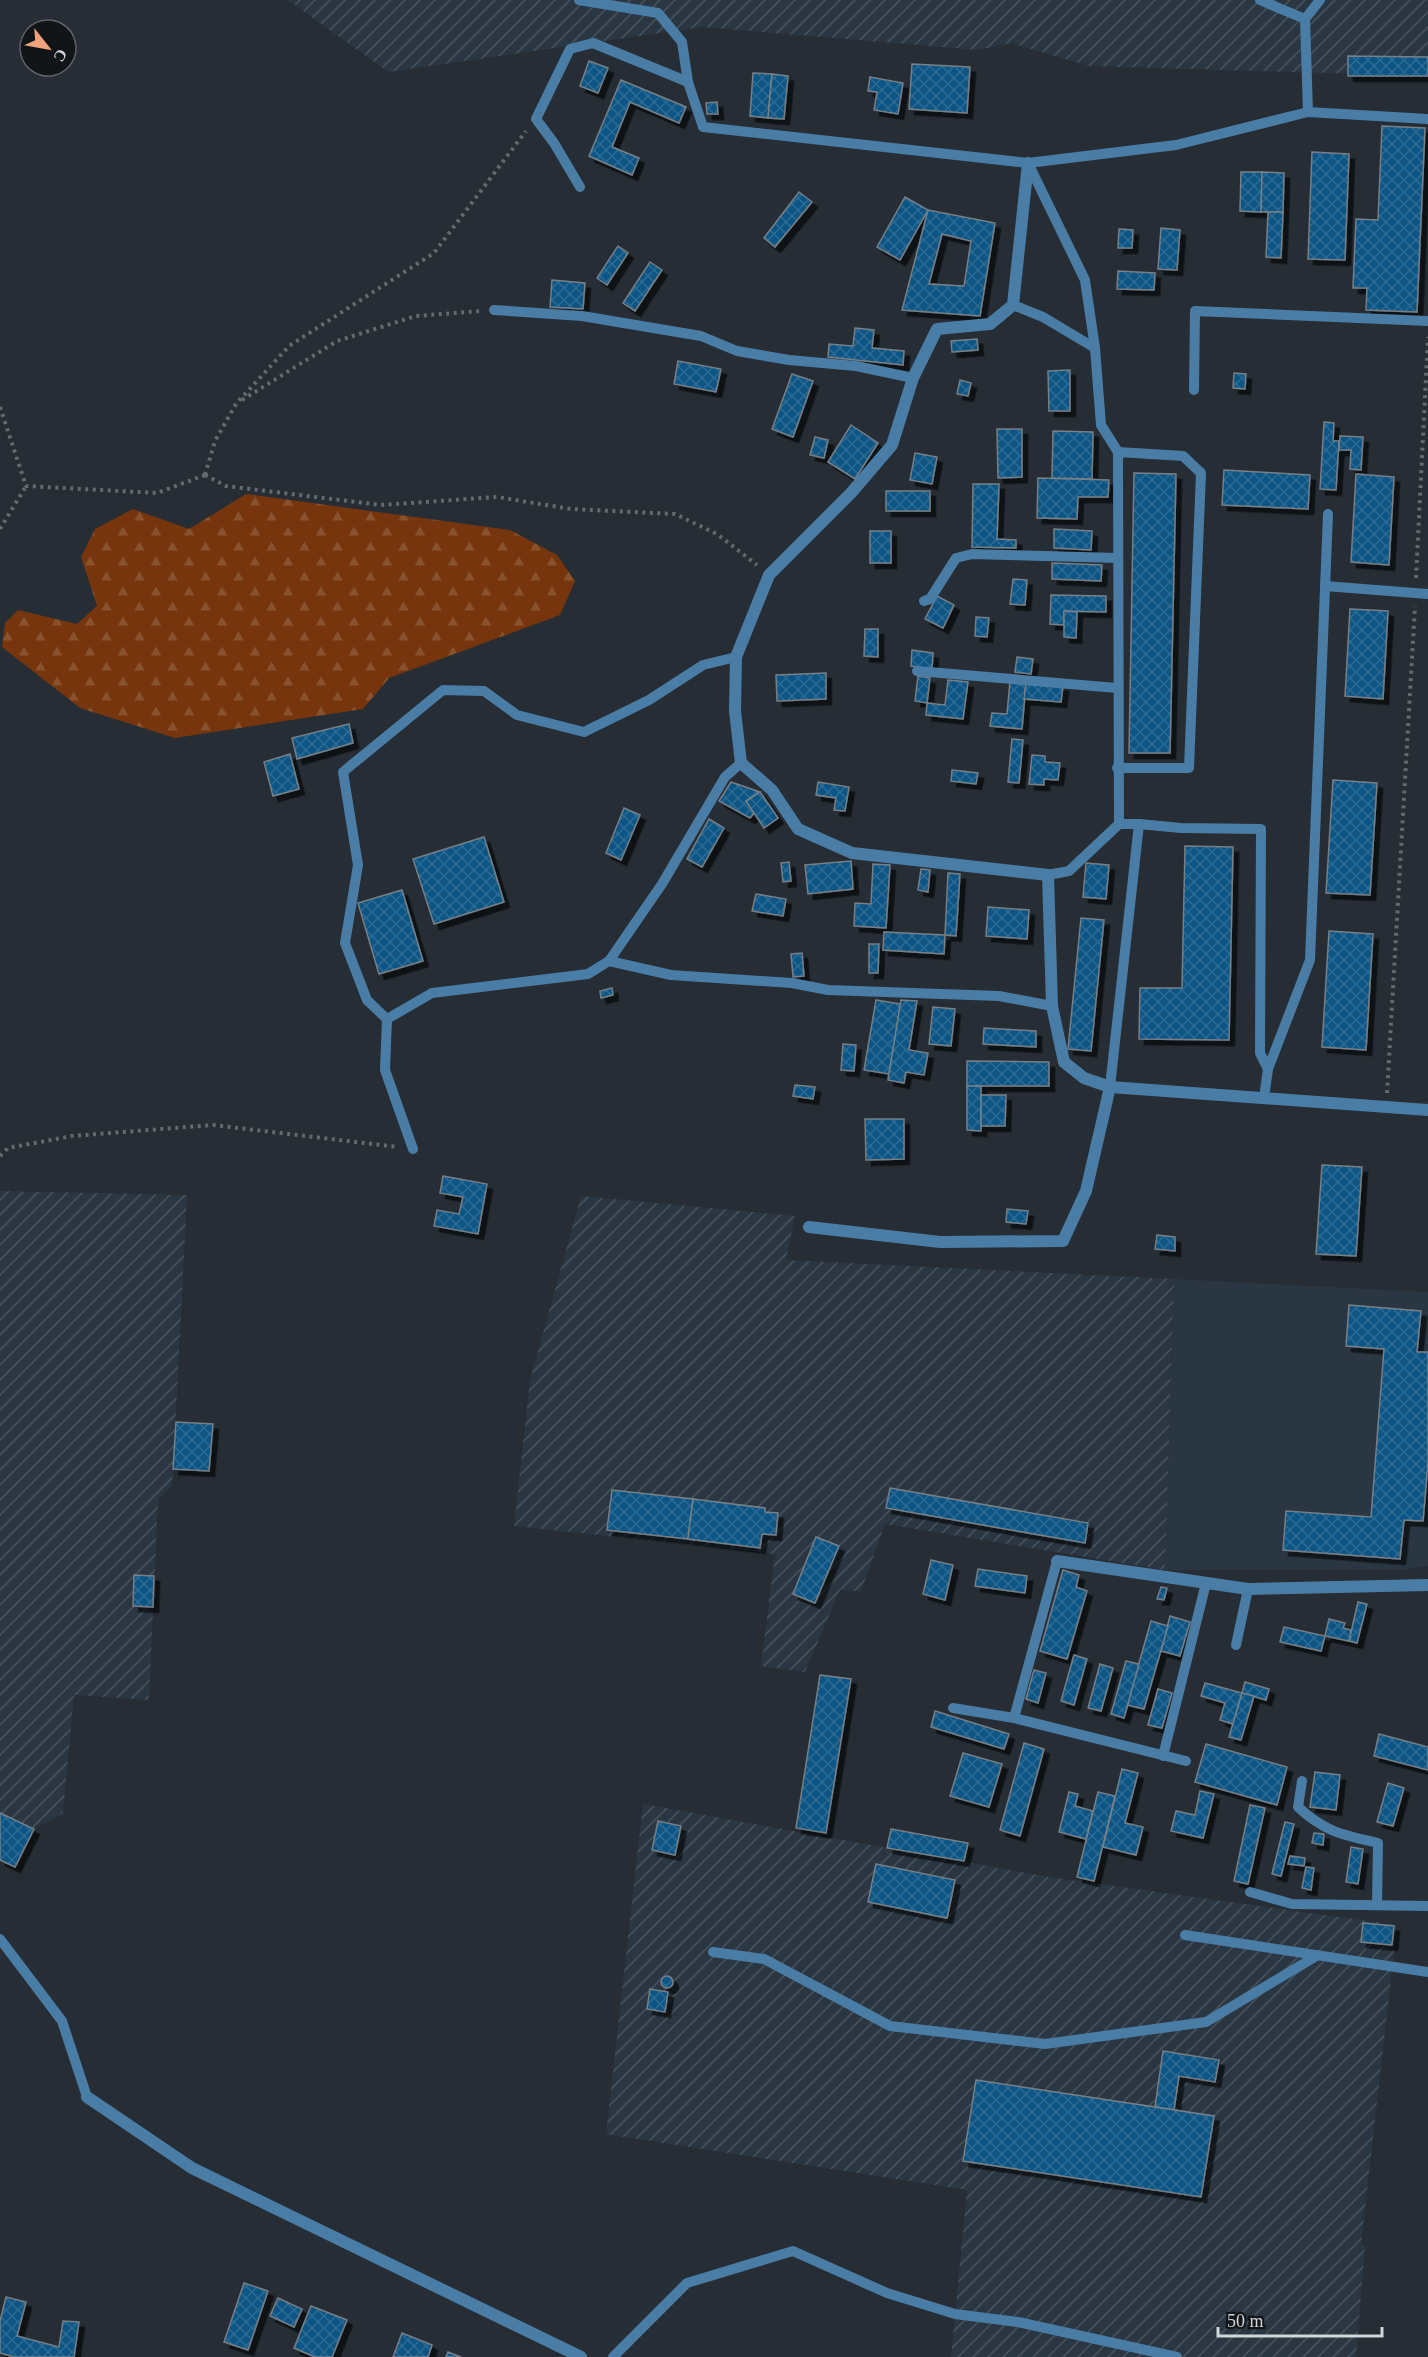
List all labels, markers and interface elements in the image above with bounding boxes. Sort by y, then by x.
north arrow [18,18,78,78]
text: С [50,46,71,65]
scale bar [1218,2300,1382,2338]
text: 50 m [1227,2311,1264,2331]

